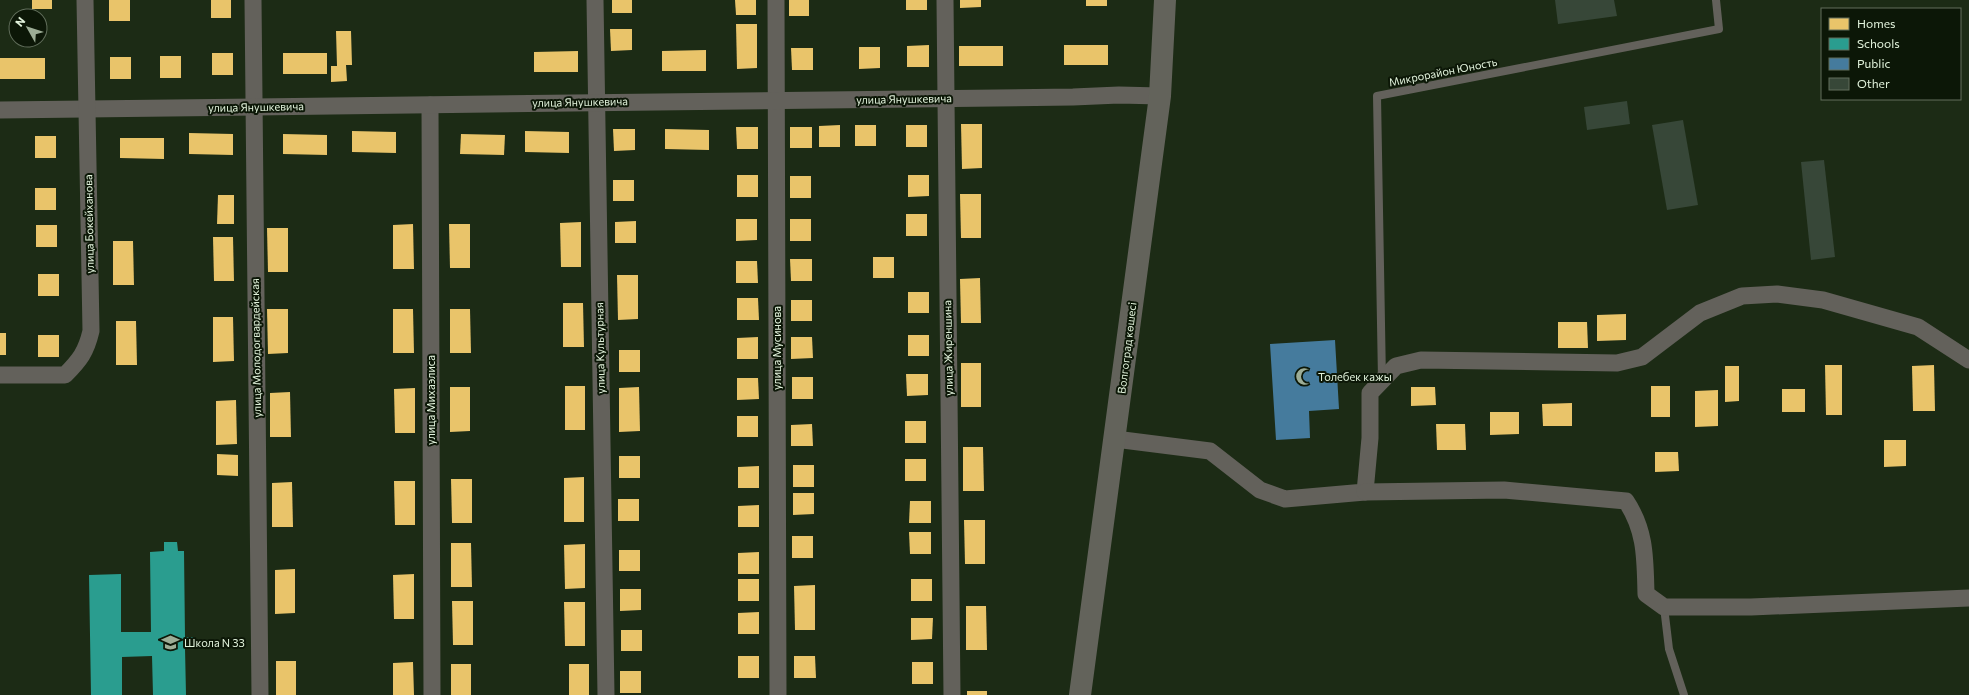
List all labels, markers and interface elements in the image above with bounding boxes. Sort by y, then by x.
north arrow [8,8,48,48]
legend [1821,8,1961,100]
text: N [12,14,27,29]
text: Homes [1857,16,1895,30]
text: Schools [1857,36,1900,50]
street label: Микрорайон Юность [1388,55,1499,88]
text: Public [1857,56,1890,70]
text: Other [1857,76,1890,90]
street label: улица Янушкевича [856,91,952,106]
street label: улица Янушкевича [532,94,628,109]
street label: улица Янушкевича [208,99,304,114]
street label: улица Бокейханова [81,174,96,274]
street label: улица Молодогвардейская [248,278,263,418]
street label: улица Жиреншина [940,300,955,396]
street label: Волгоград көшесі [1114,301,1139,394]
street label: улица Культурная [592,302,607,394]
street label: улица Мусинова [770,306,783,390]
street label: улица Михаэлиса [424,355,437,445]
mosque icon: Толебек кажы [1295,367,1315,387]
place label: Толебек кажы [1318,370,1392,383]
school or university icon: Школа N 33 [161,633,181,653]
place label: Школа N 33 [184,636,245,649]

